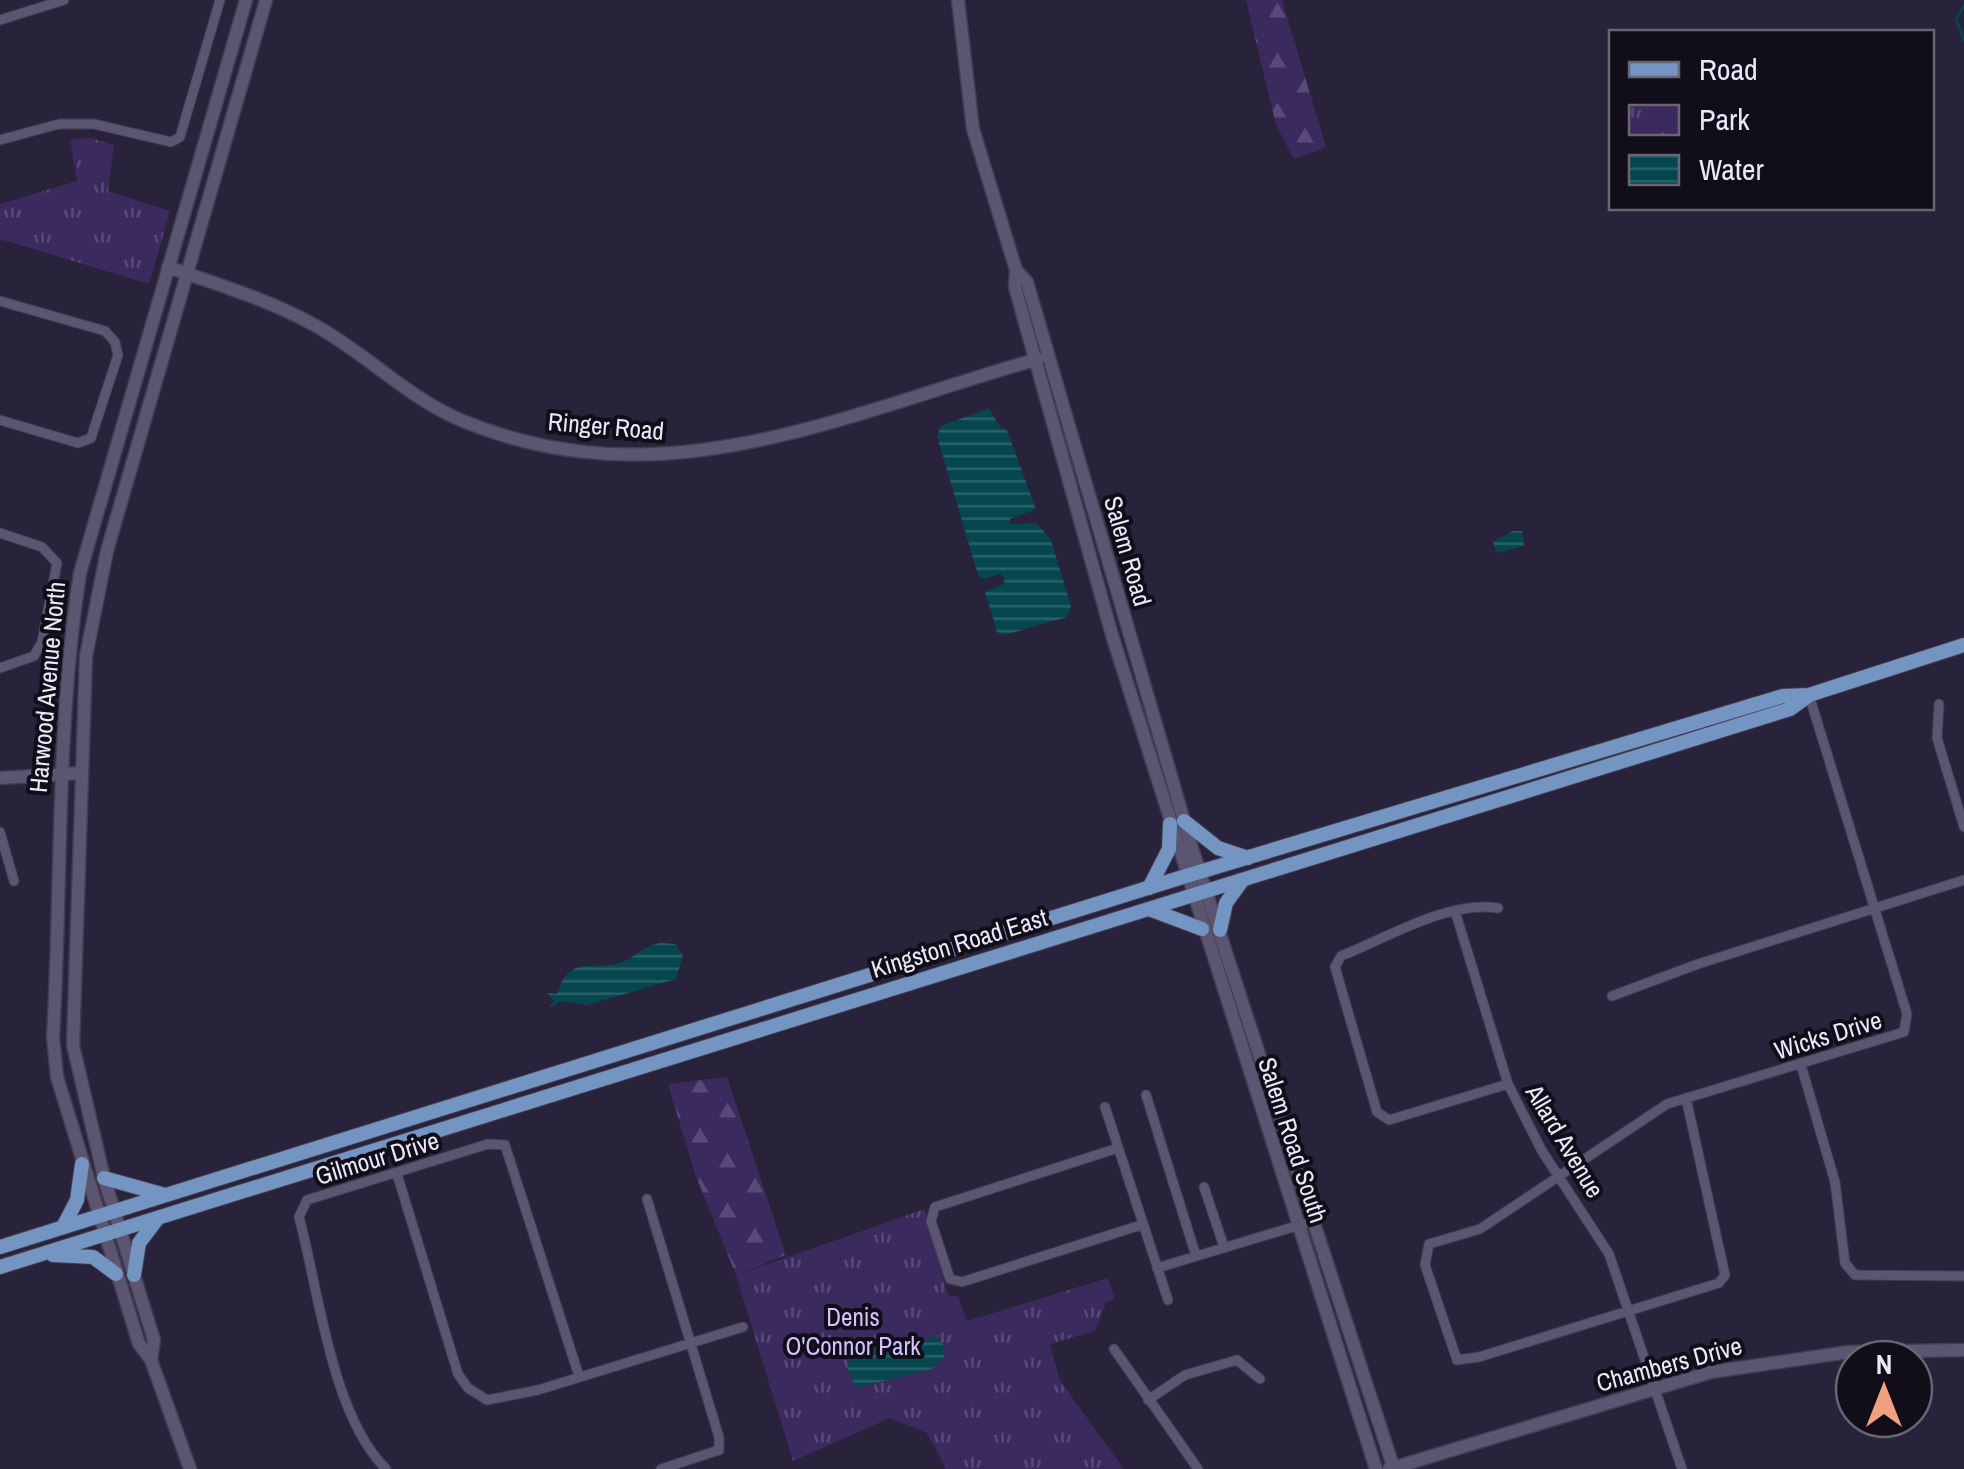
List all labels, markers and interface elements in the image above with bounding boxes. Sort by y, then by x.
legend [1609,30,1934,210]
text: Road [1699,49,1758,89]
text: Park [1699,99,1750,139]
text: Water [1699,149,1765,189]
street label: Ringer Road [547,404,665,448]
street label: Salem Road [1096,492,1160,610]
street label: Harwood Avenue North [21,580,73,794]
street label: Kingston Road East [867,900,1051,986]
street label: Wicks Drive [1770,1003,1886,1067]
street label: Salem Road South [1250,1053,1336,1227]
street label: Allard Avenue [1517,1077,1612,1204]
street label: Gilmour Drive [311,1123,443,1193]
park label: Denis O'Connor Park [786,1300,921,1363]
street label: Chambers Drive [1593,1328,1745,1400]
north arrow [1834,1339,1934,1439]
text: N [1876,1345,1892,1383]

